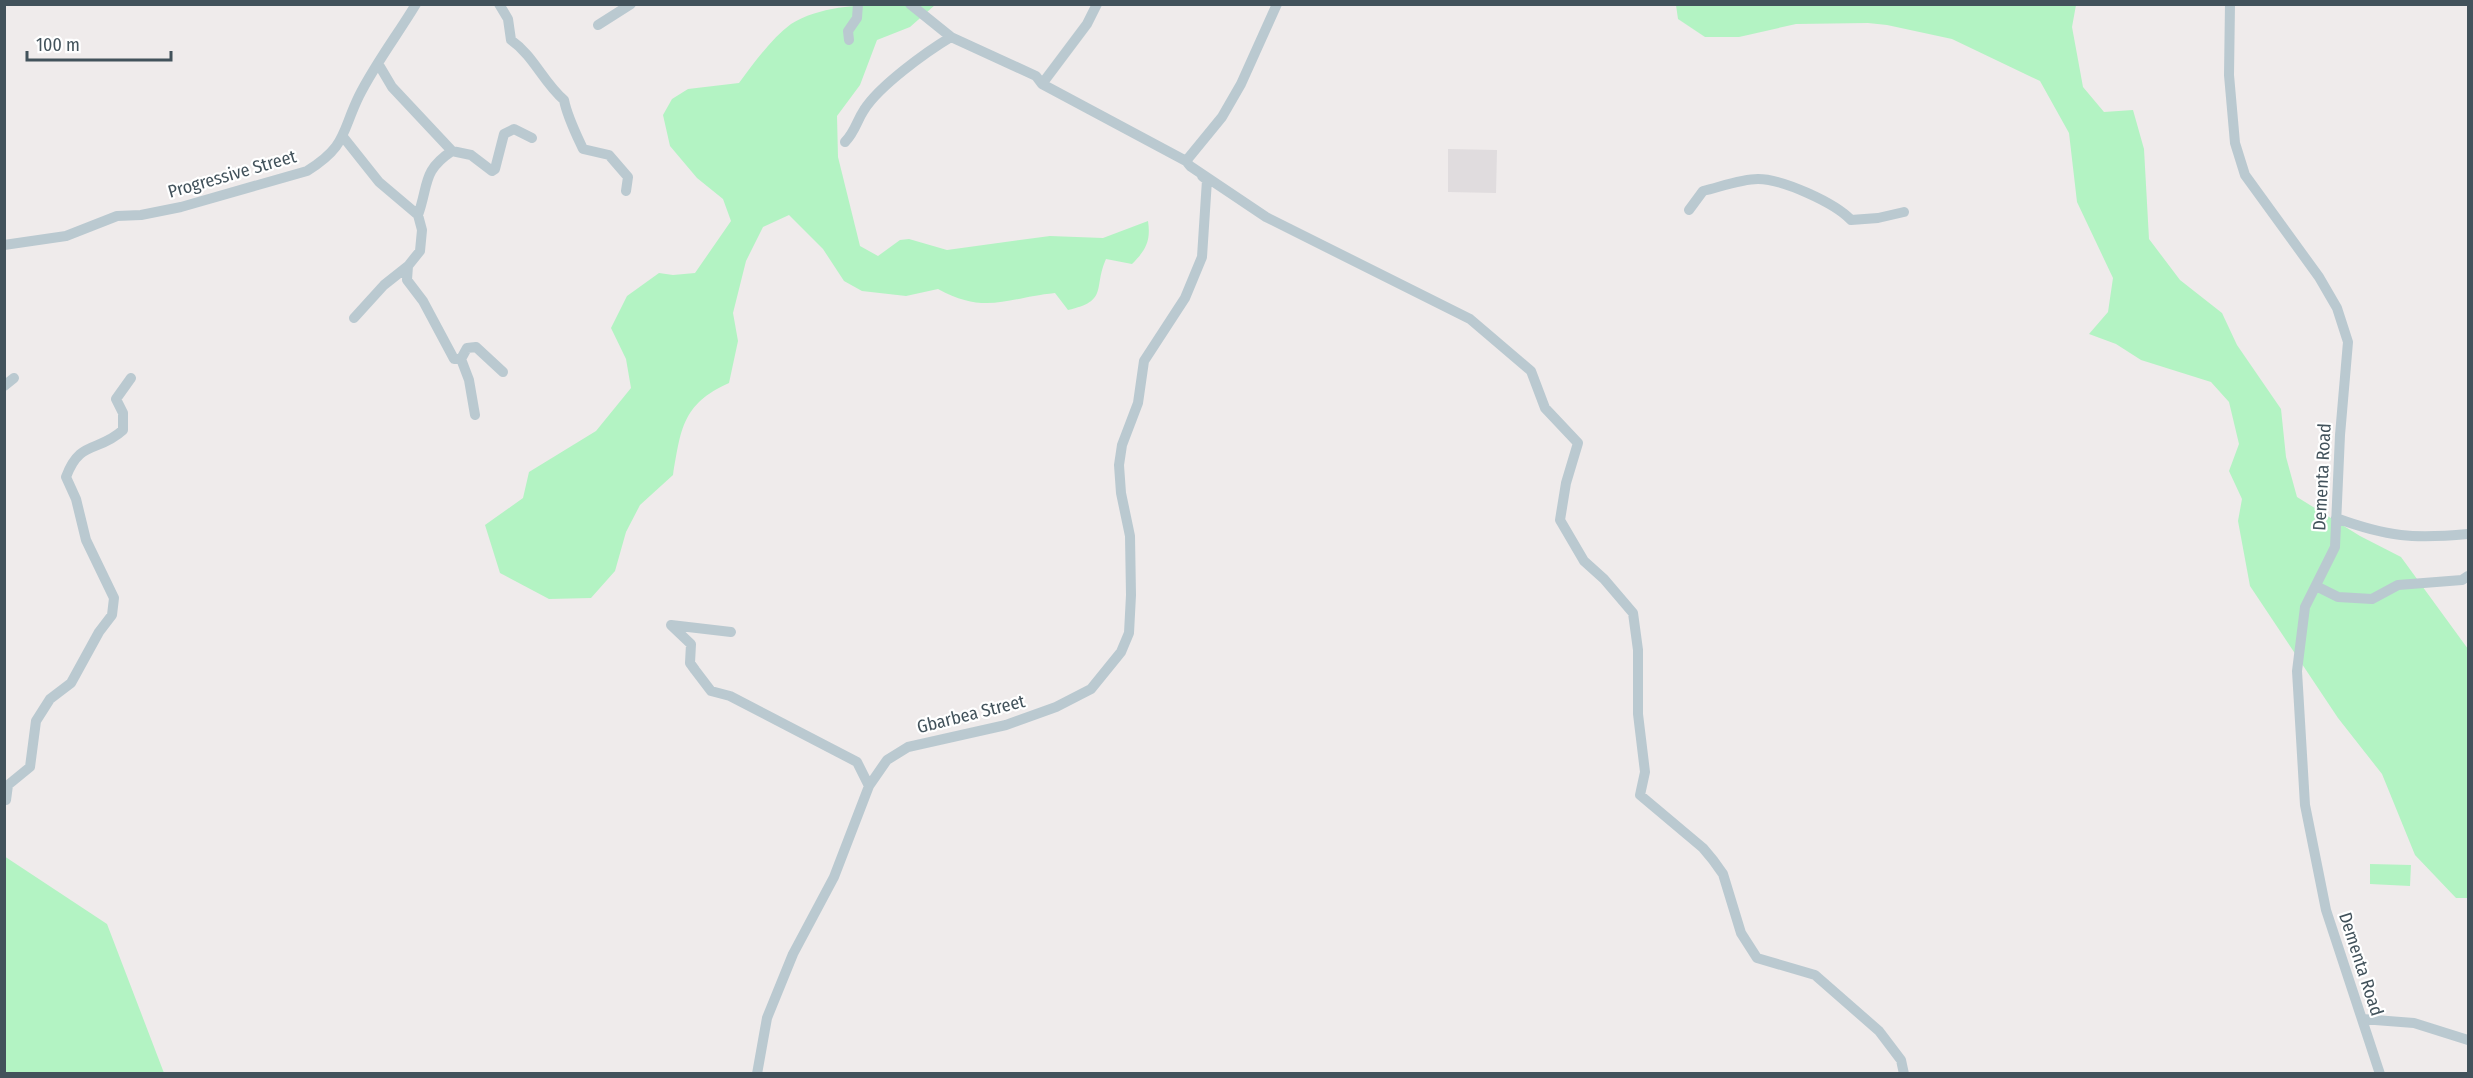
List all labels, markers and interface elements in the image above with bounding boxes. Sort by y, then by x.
scale bar [27,24,171,62]
text: 100 m [36,34,80,56]
street label: Progressive Street [165,145,299,203]
street label: Dementa Road [2308,423,2336,531]
street label: Gbarbea Street [915,690,1027,738]
street label: Dementa Road [2334,909,2388,1019]

